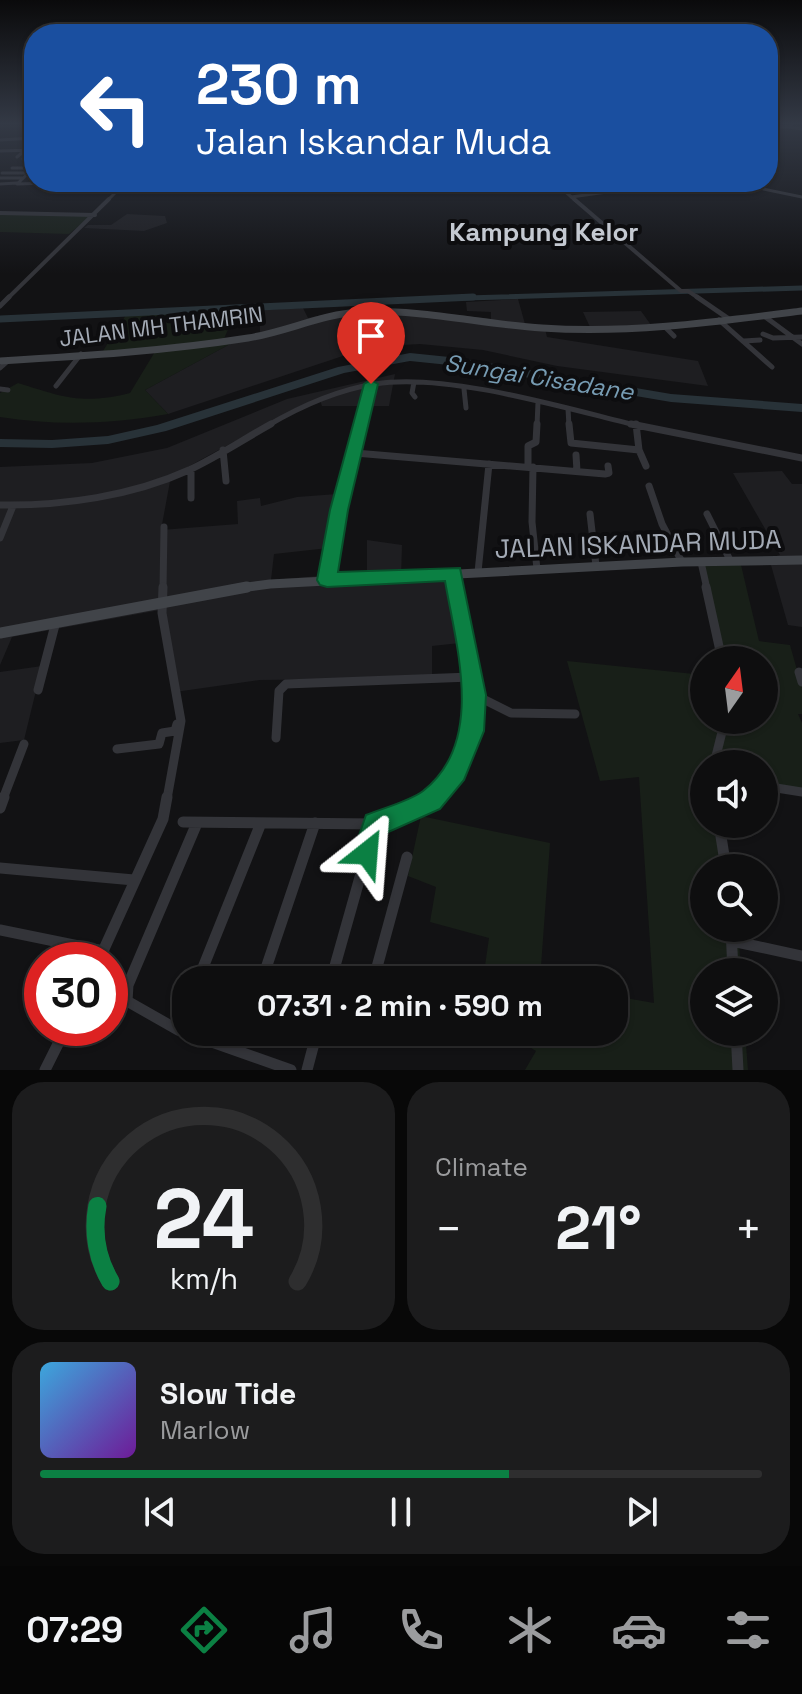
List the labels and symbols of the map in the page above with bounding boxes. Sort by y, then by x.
district label: Kampung Kelor [449,215,639,249]
street label: JALAN MH THAMRIN [58,300,264,352]
pin [337,302,405,384]
water label: Sungai Cisadane [442,347,636,407]
street label: JALAN ISKANDAR MUDA [494,522,782,566]
north arrow [690,646,778,734]
position arrow [325,811,409,895]
speed limit sign: 30 [24,942,128,1046]

